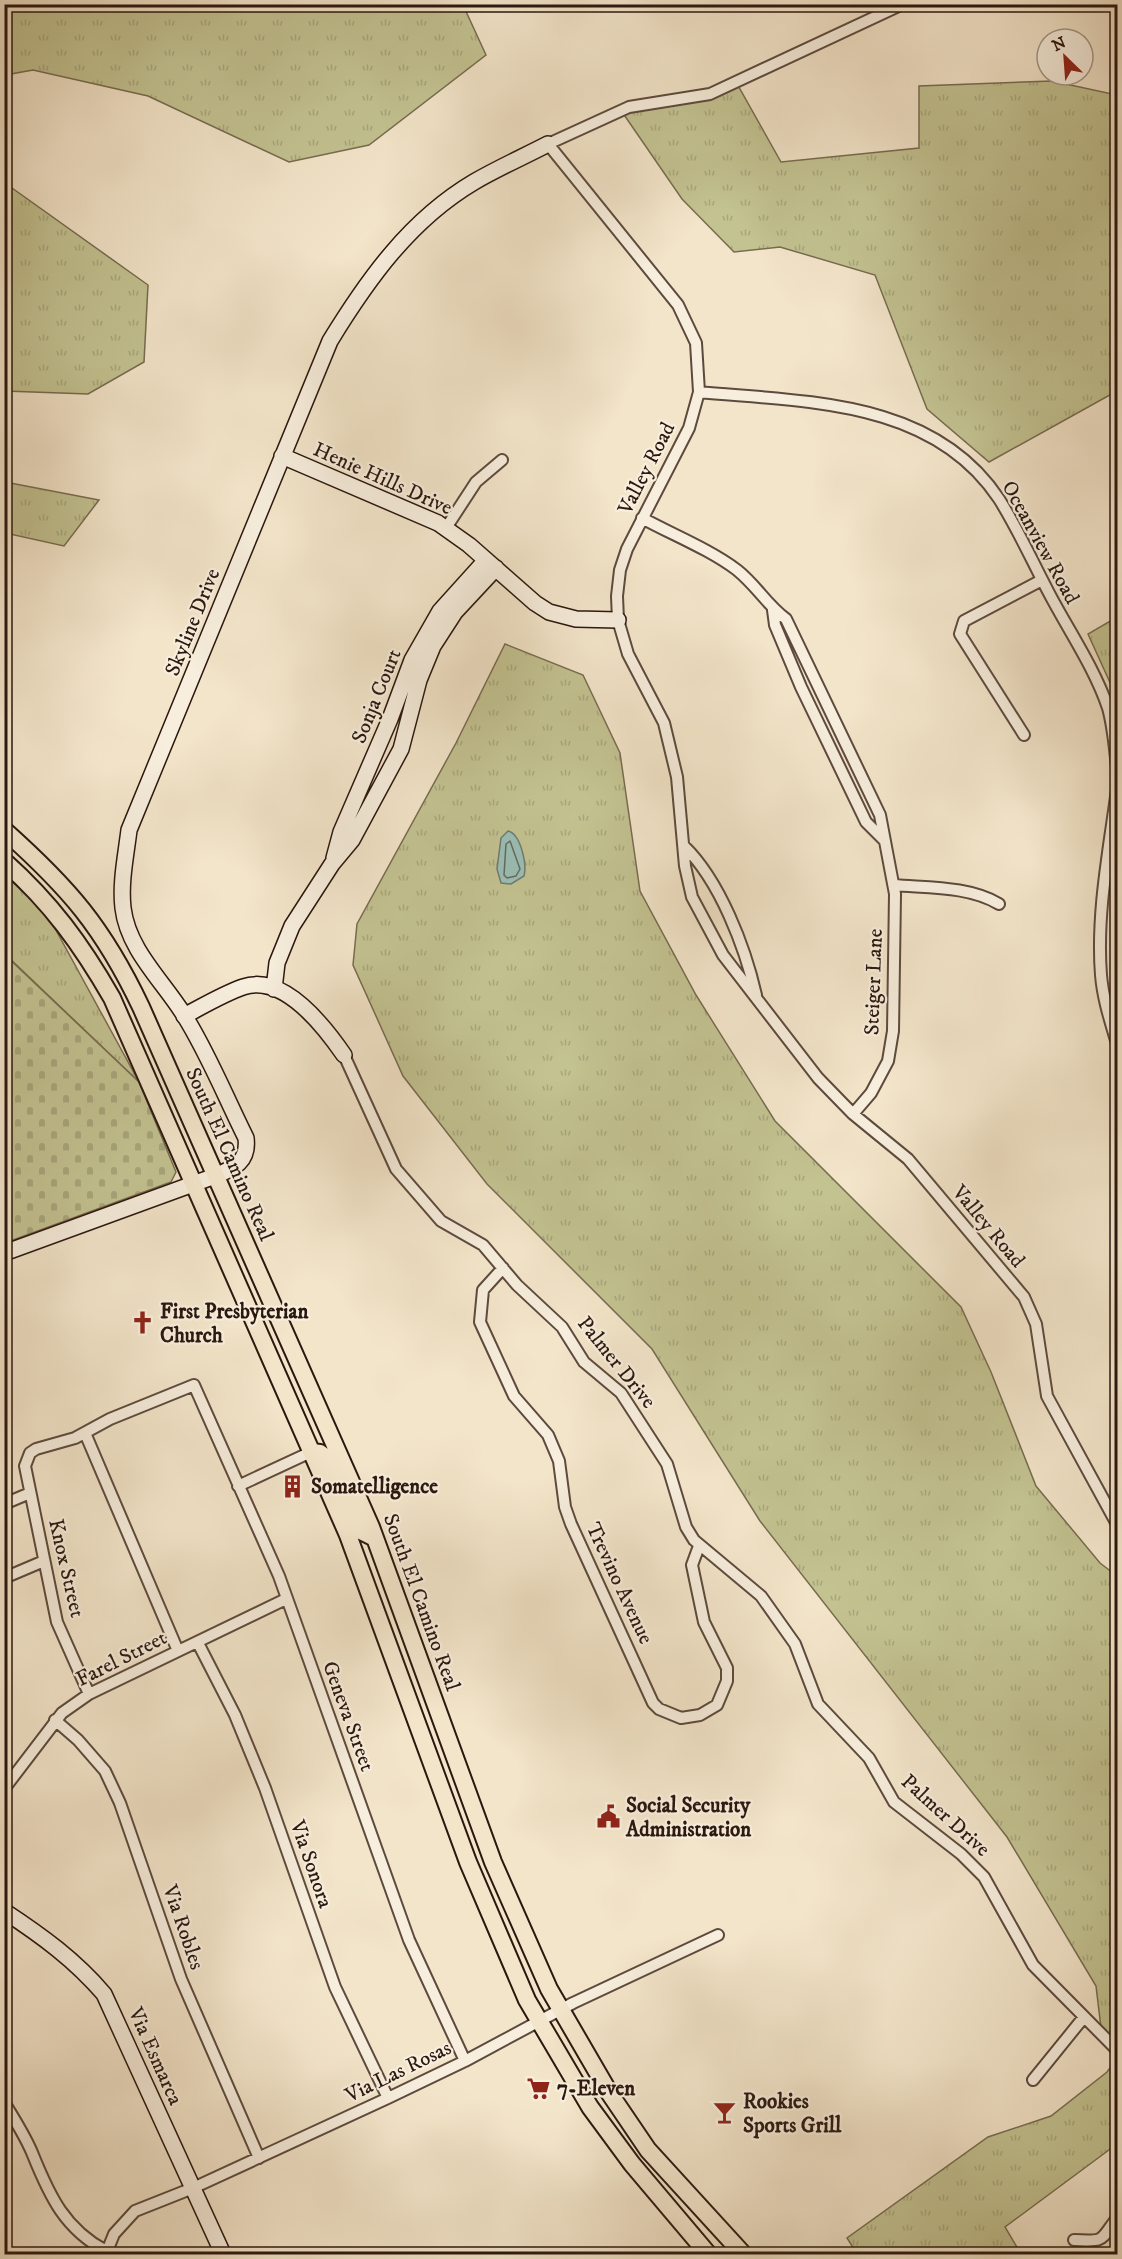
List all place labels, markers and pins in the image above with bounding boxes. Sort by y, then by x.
place label: First Presbyterian Church [160,1299,309,1349]
church icon: First Presbyterian Church [129,1310,155,1336]
building icon: Somatelligence [280,1473,306,1499]
place label: Somatelligence [311,1474,438,1500]
place label: Social Security Administration [625,1793,752,1843]
public building icon: Social Security Administration [595,1804,621,1830]
supermarket icon: 7-Eleven [526,2075,552,2101]
place label: 7-Eleven [557,2076,636,2102]
place label: Rookies Sports Grill [743,2089,842,2139]
bar icon: Rookies Sports Grill [712,2100,738,2126]

